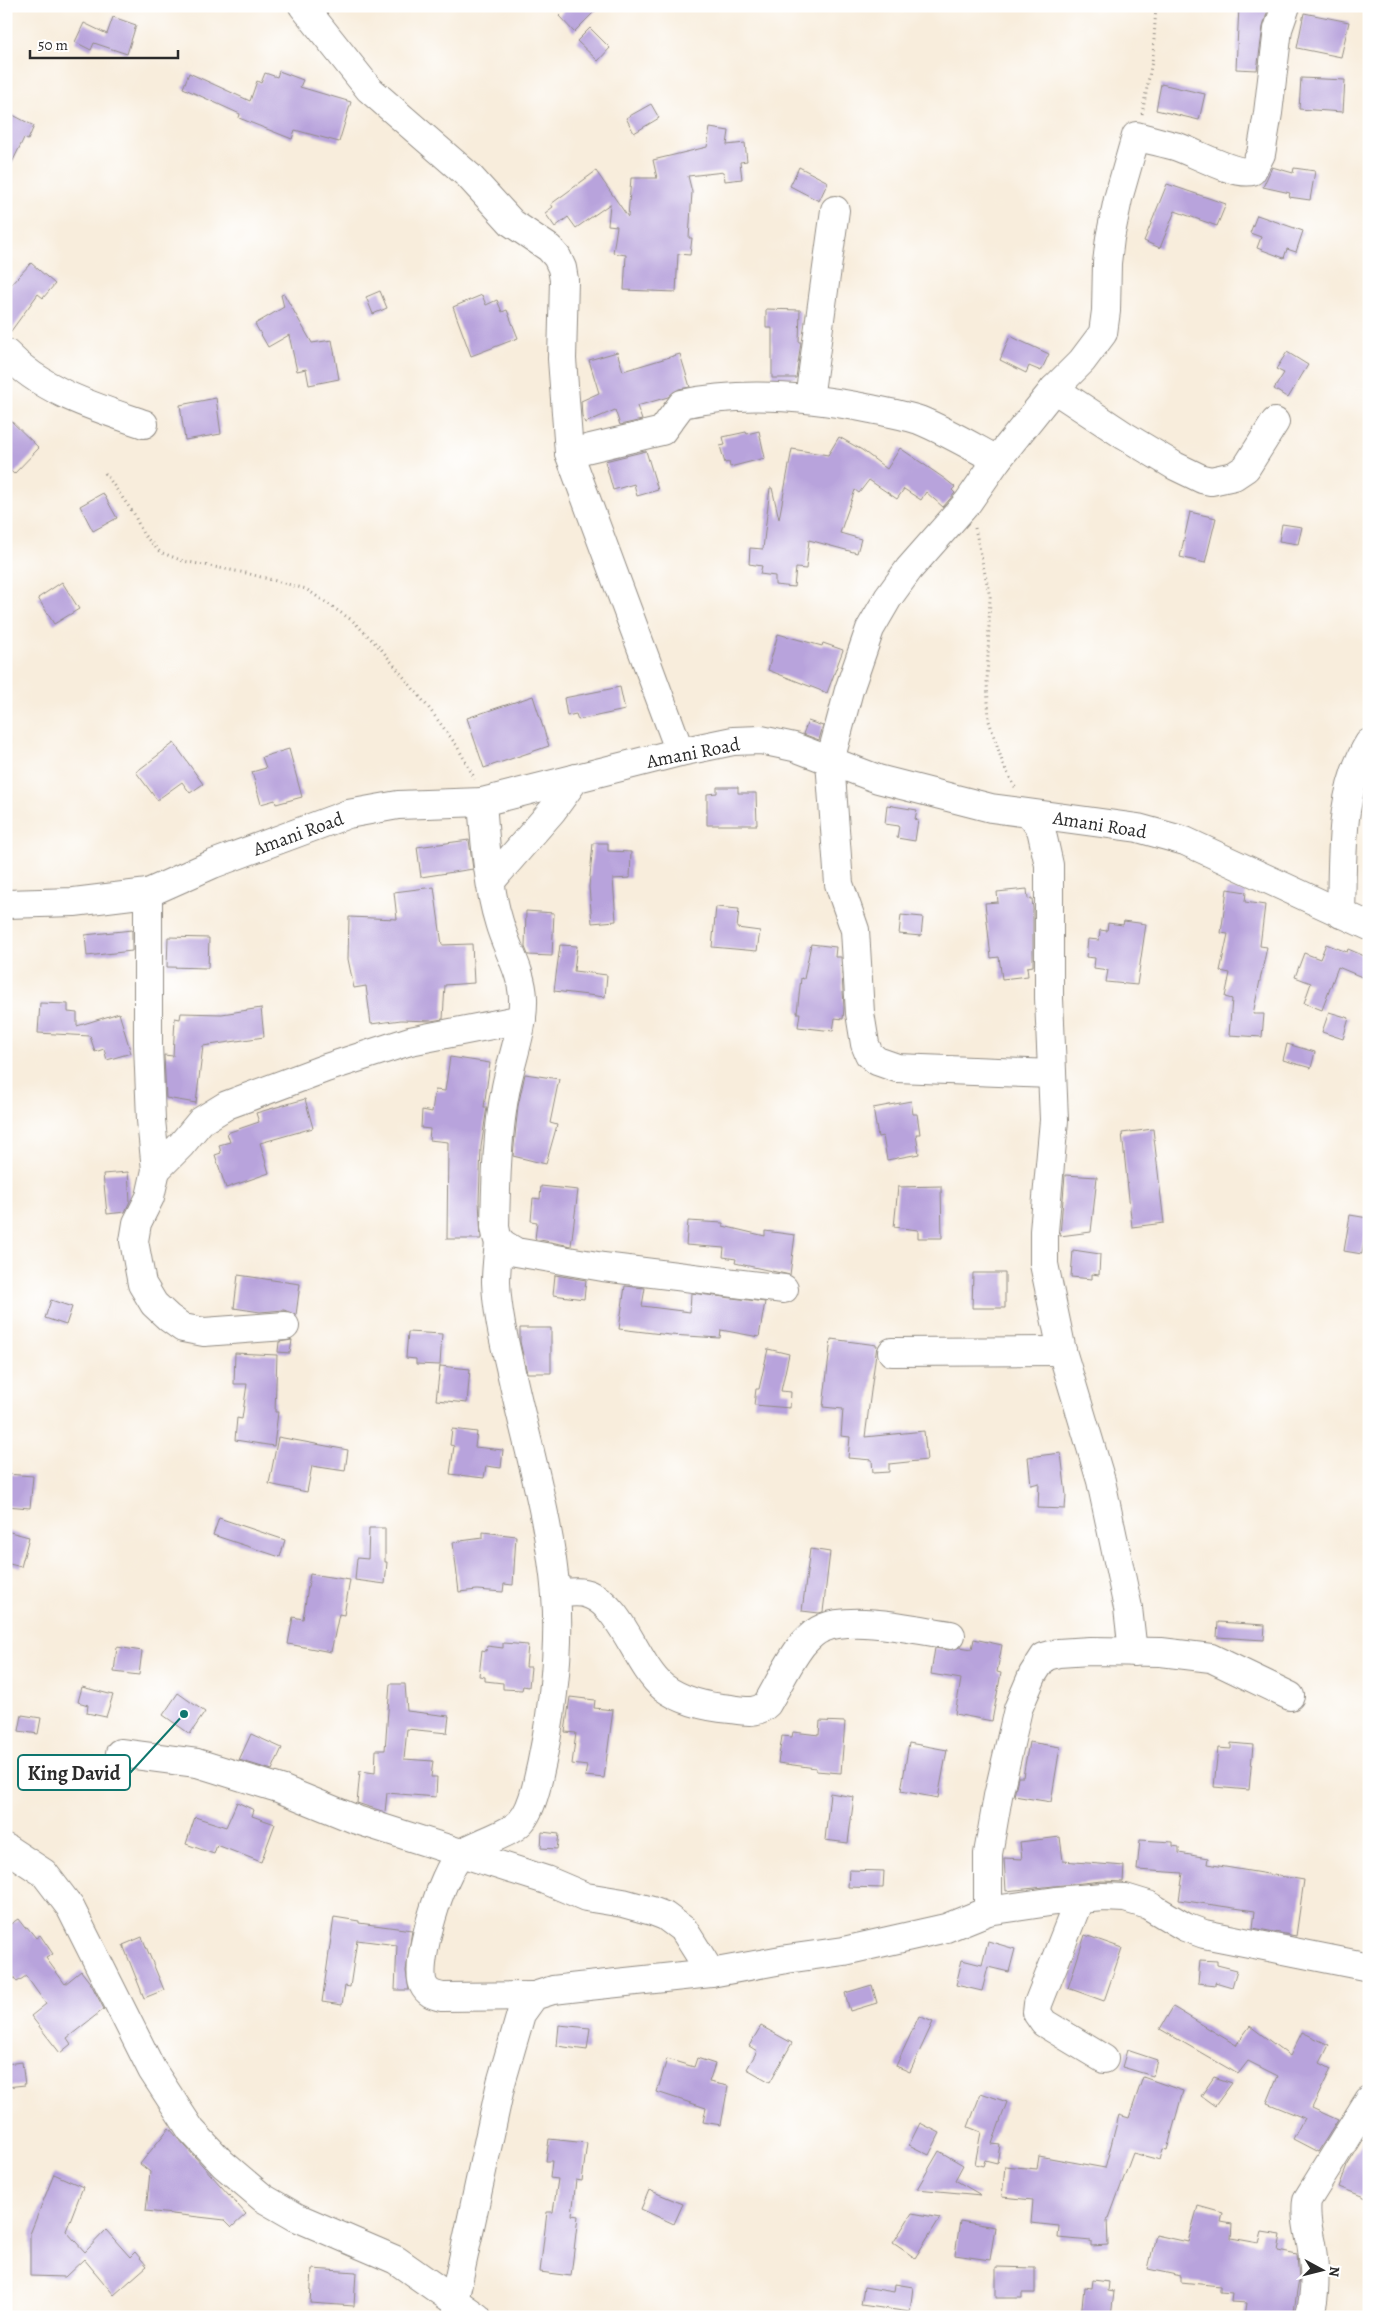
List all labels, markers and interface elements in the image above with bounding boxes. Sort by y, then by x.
scale bar [30,28,178,60]
text: 50 m [38,35,68,55]
street label: Amani Road [643,731,743,775]
street label: Amani Road [249,805,348,863]
street label: Amani Road [1050,805,1149,845]
callout: King David [18,1755,130,1790]
text: King David [28,1760,121,1787]
north arrow [1298,2246,1348,2296]
text: N [1324,2265,1344,2278]

